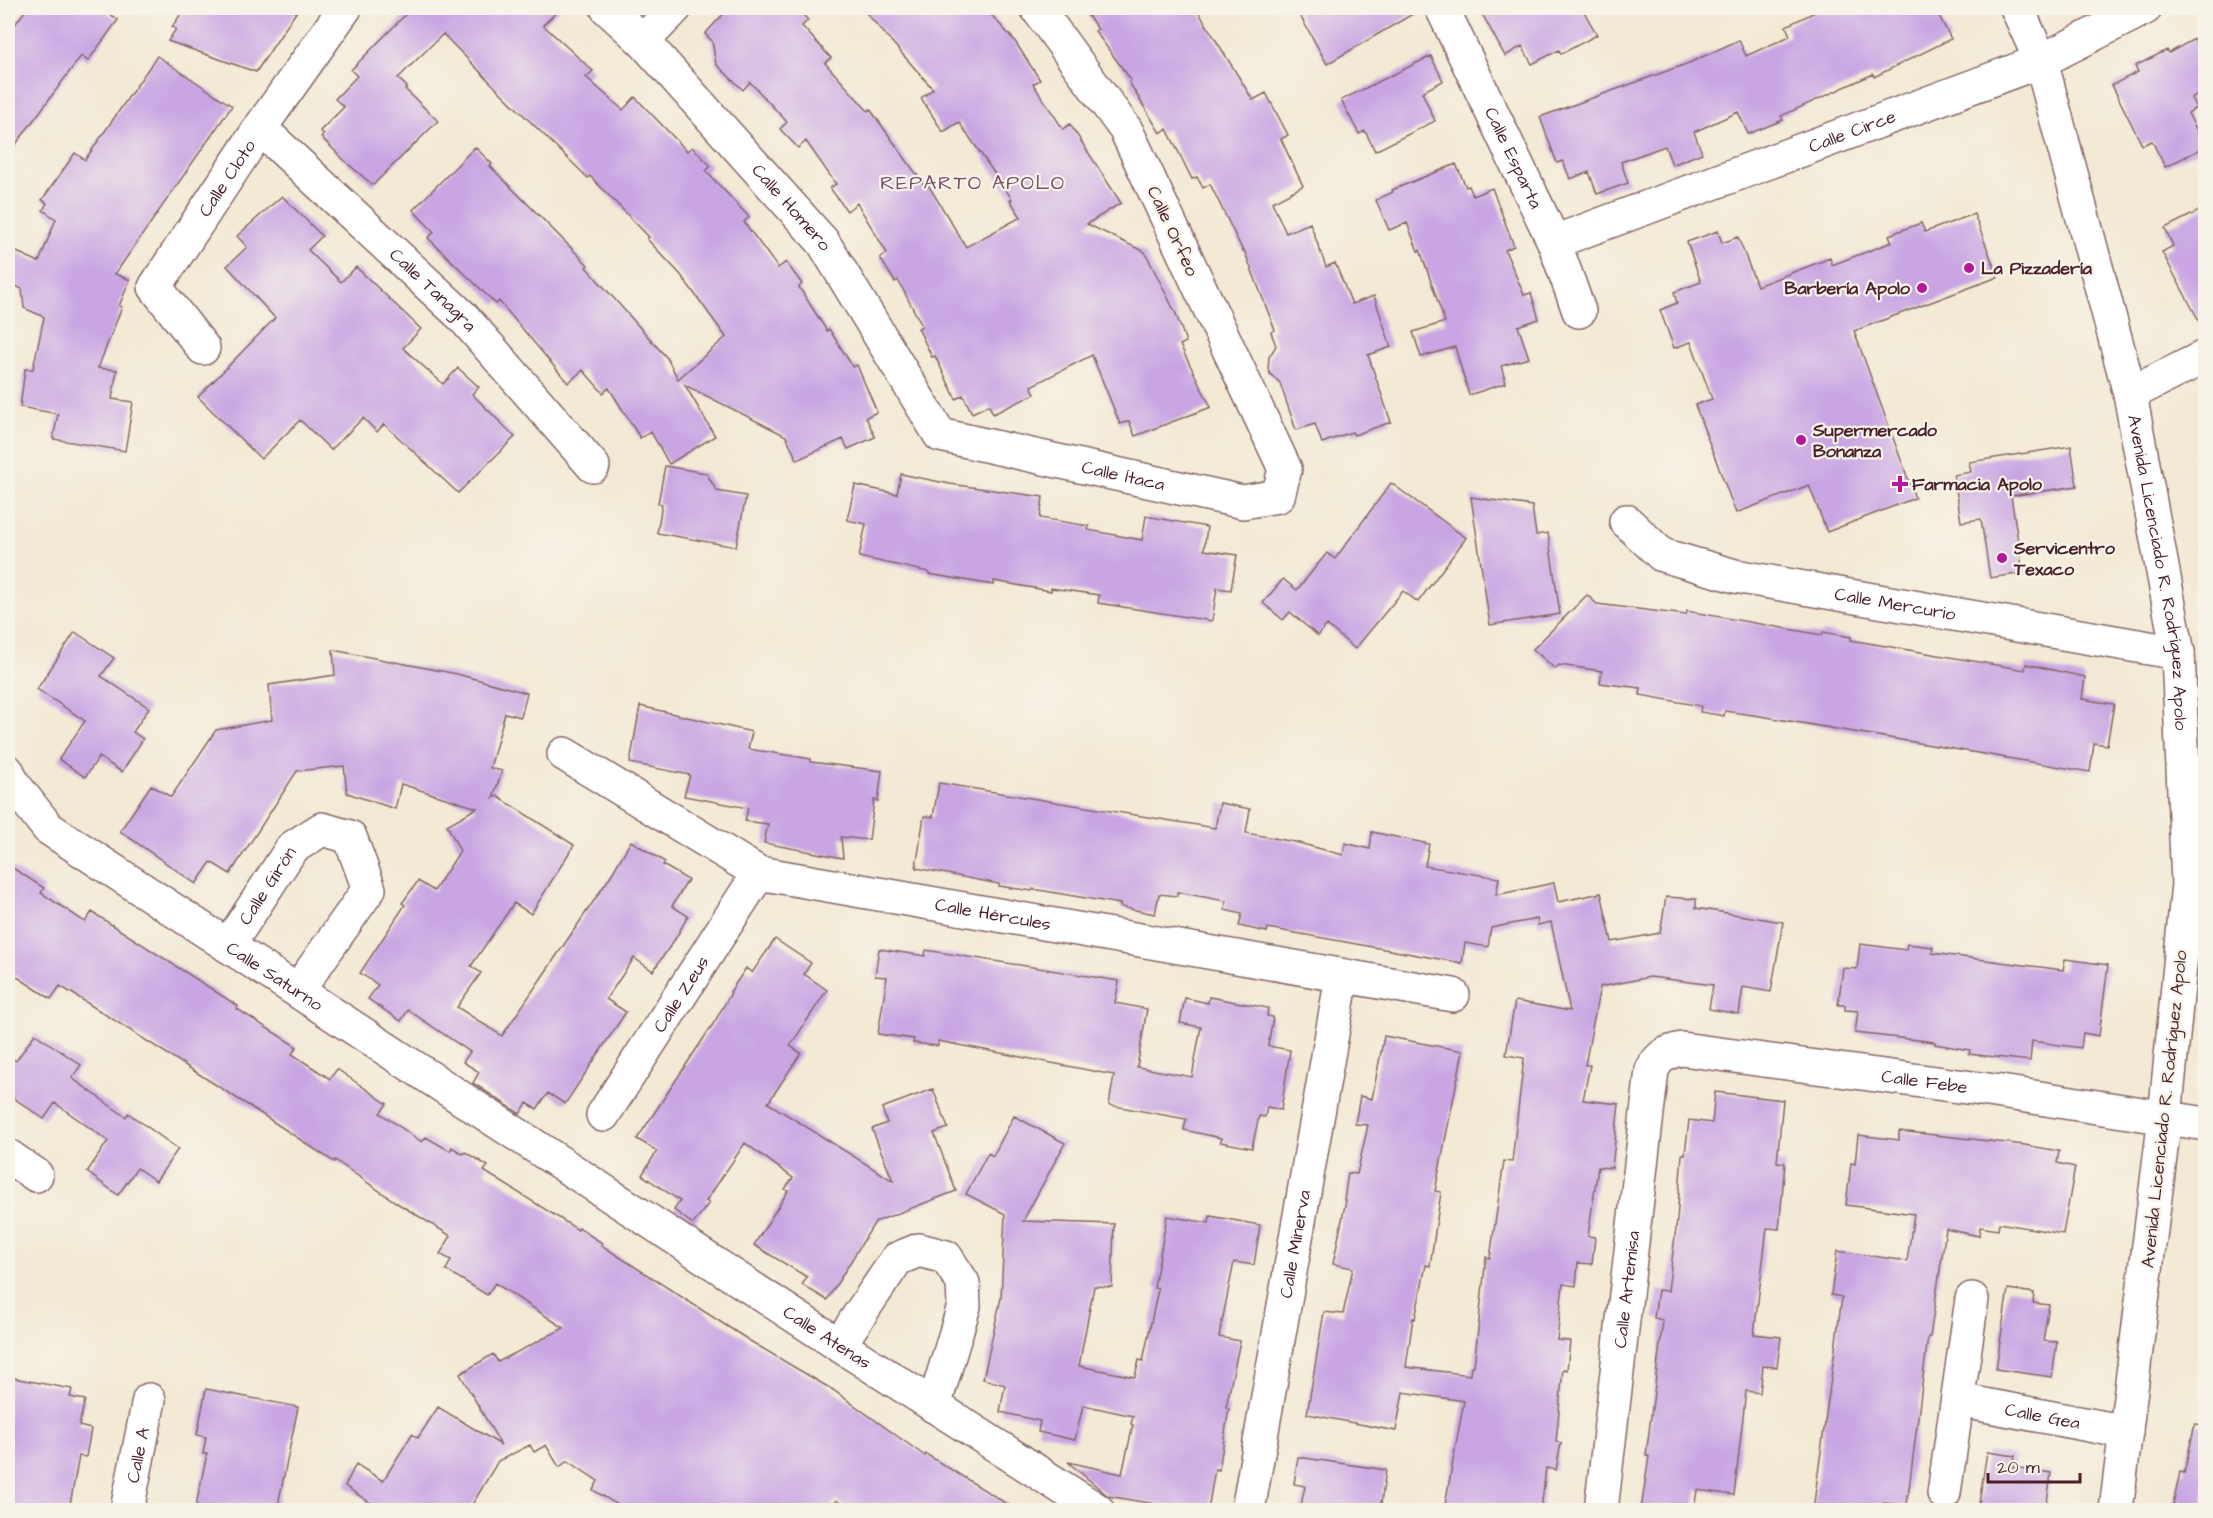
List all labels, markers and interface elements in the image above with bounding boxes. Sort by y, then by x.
street label: Calle Esparta [1478,103,1548,213]
street label: Calle Circe [1805,104,1900,159]
street label: Calle Cloto [193,135,262,222]
street label: Calle Homero [746,158,837,256]
district label: REPARTO APOLO [880,169,1066,197]
street label: Calle Orfeo [1141,182,1204,280]
street label: Calle Tanagra [384,243,482,337]
place label: La Pizzadería [1981,256,2093,281]
marker: La Pizzadería [1962,261,1976,275]
place label: Barbería Apolo [1785,276,1911,301]
marker: Barbería Apolo [1915,281,1929,295]
street label: Avenida Licenciado R. Rodríguez Apolo [2121,413,2193,731]
place label: Supermercado Bonanza [1812,418,1938,464]
marker: Supermercado Bonanza [1794,433,1808,447]
street label: Calle Ítaca [1079,455,1167,497]
place label: Farmacia Apolo [1912,472,2043,497]
marker: Farmacia Apolo [1893,477,1907,491]
place label: Servicentro Texaco [2013,536,2116,582]
marker: Servicentro Texaco [1995,551,2009,565]
street label: Calle Mercurio [1833,582,1958,627]
street label: Calle Girón [233,842,303,930]
street label: Calle Hércules [933,892,1053,937]
street label: Calle Saturno [221,936,328,1017]
street label: Avenida Licenciado R. Rodríguez Apolo [2135,949,2195,1269]
street label: Calle Zeus [647,951,715,1037]
street label: Calle Febe [1880,1064,1969,1100]
street label: Calle Minerva [1274,1188,1317,1300]
street label: Calle Artemisa [1608,1229,1646,1350]
street label: Calle Atenas [778,1300,876,1375]
street label: Calle Gea [2003,1397,2082,1436]
street label: Calle A [121,1425,156,1485]
scale bar [1988,1446,2080,1484]
text: 20 m [1997,1455,2040,1480]

